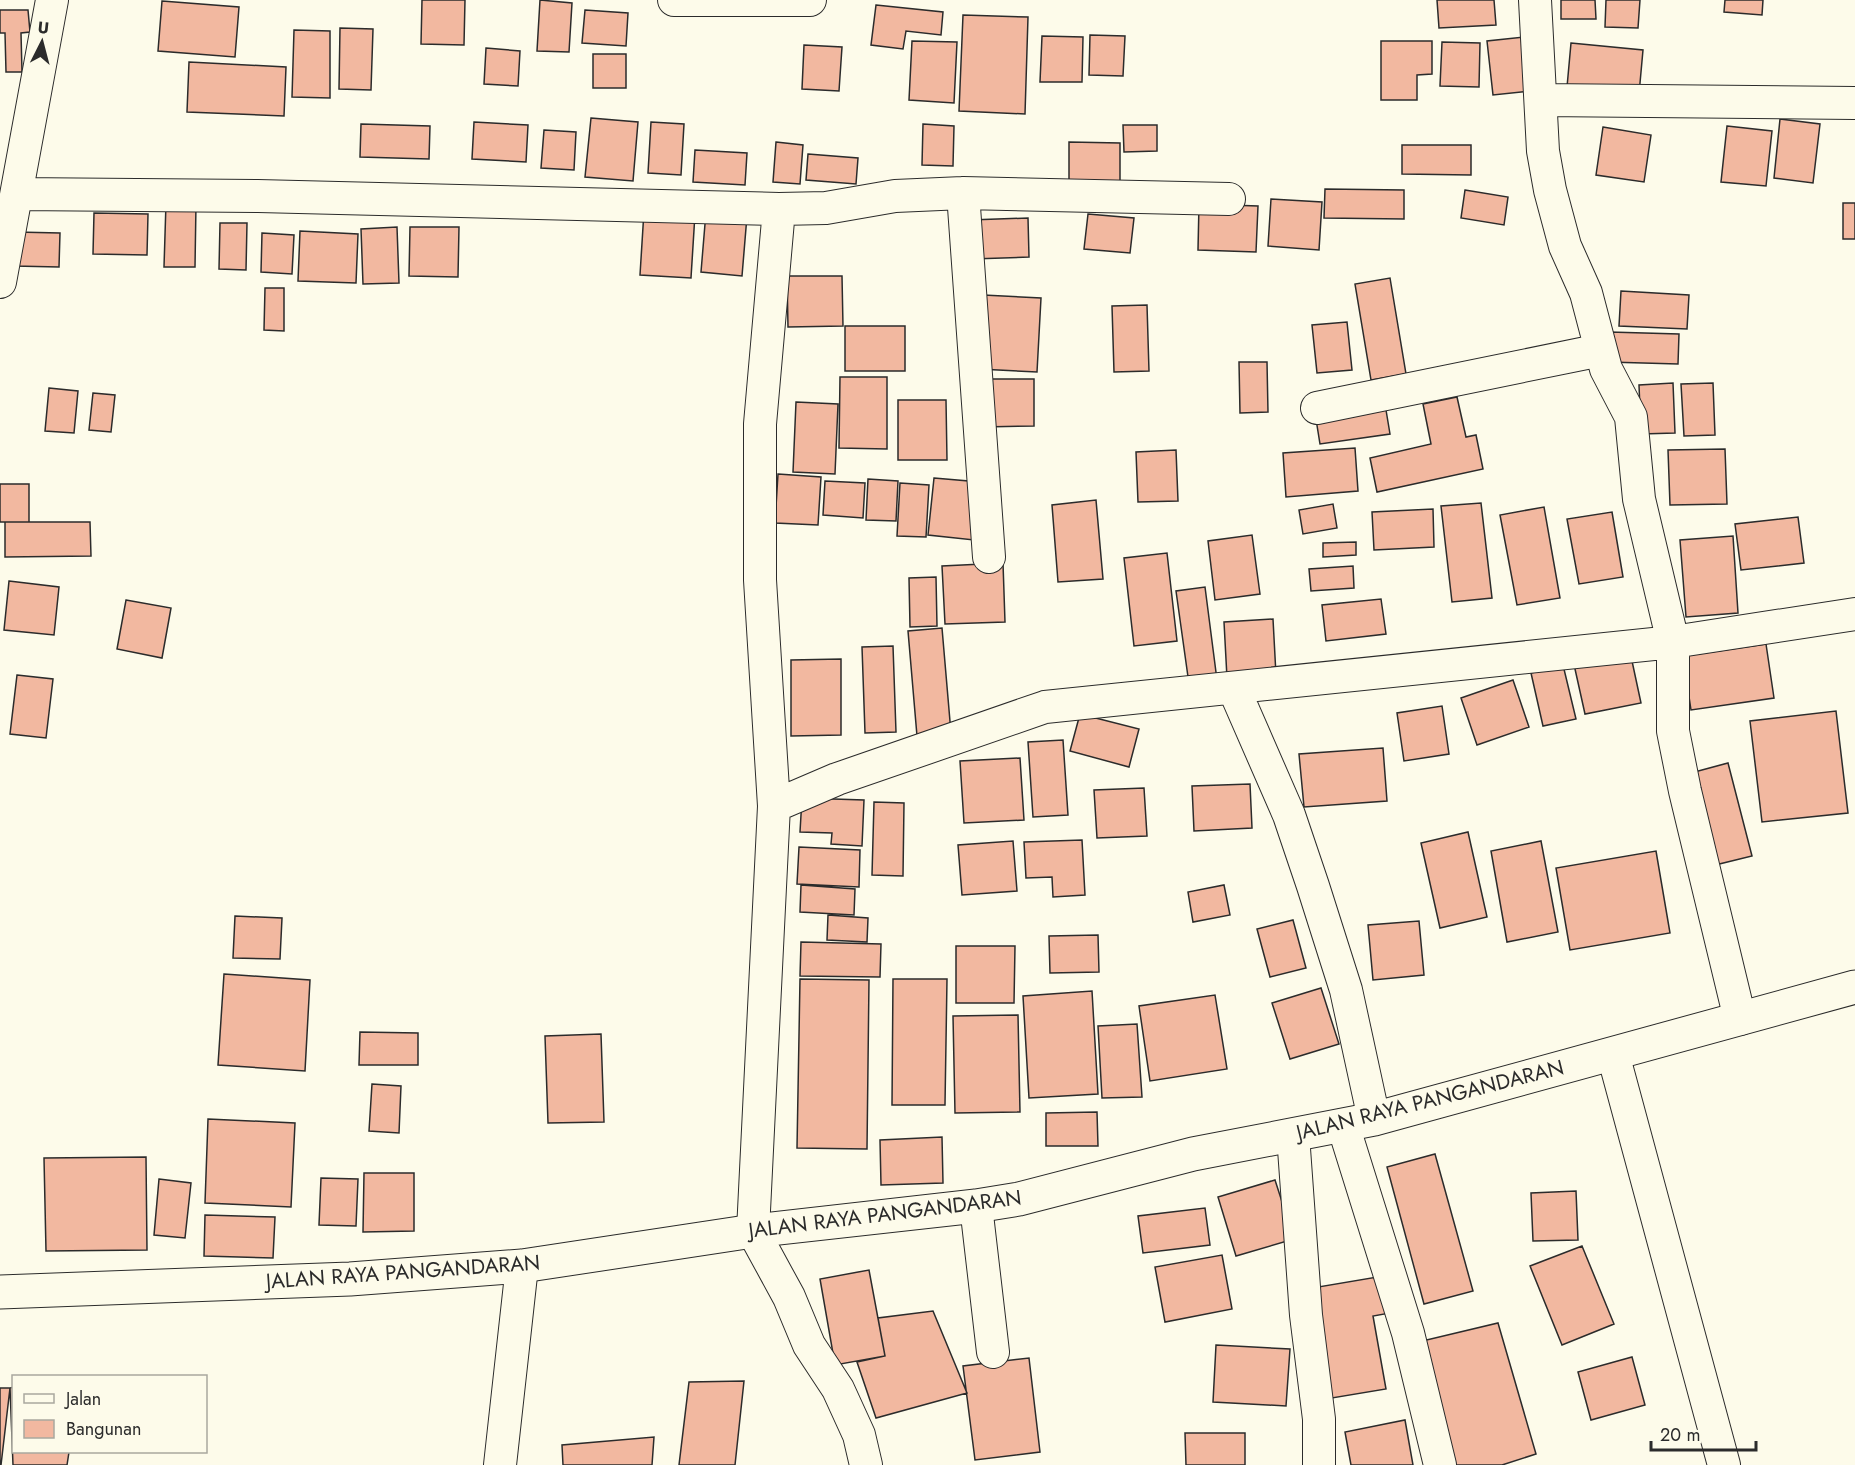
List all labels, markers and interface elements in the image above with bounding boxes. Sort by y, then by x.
north arrow [12,12,72,72]
text: U [37,16,50,40]
street label: JALAN RAYA PANGANDARAN [1290,1052,1567,1149]
street label: JALAN RAYA PANGANDARAN [744,1182,1023,1246]
street label: JALAN RAYA PANGANDARAN [262,1247,541,1297]
legend [12,1375,207,1453]
text: Jalan [64,1386,101,1412]
scale bar [1651,1414,1756,1452]
text: Bangunan [66,1416,141,1442]
text: 20 m [1660,1422,1700,1448]

